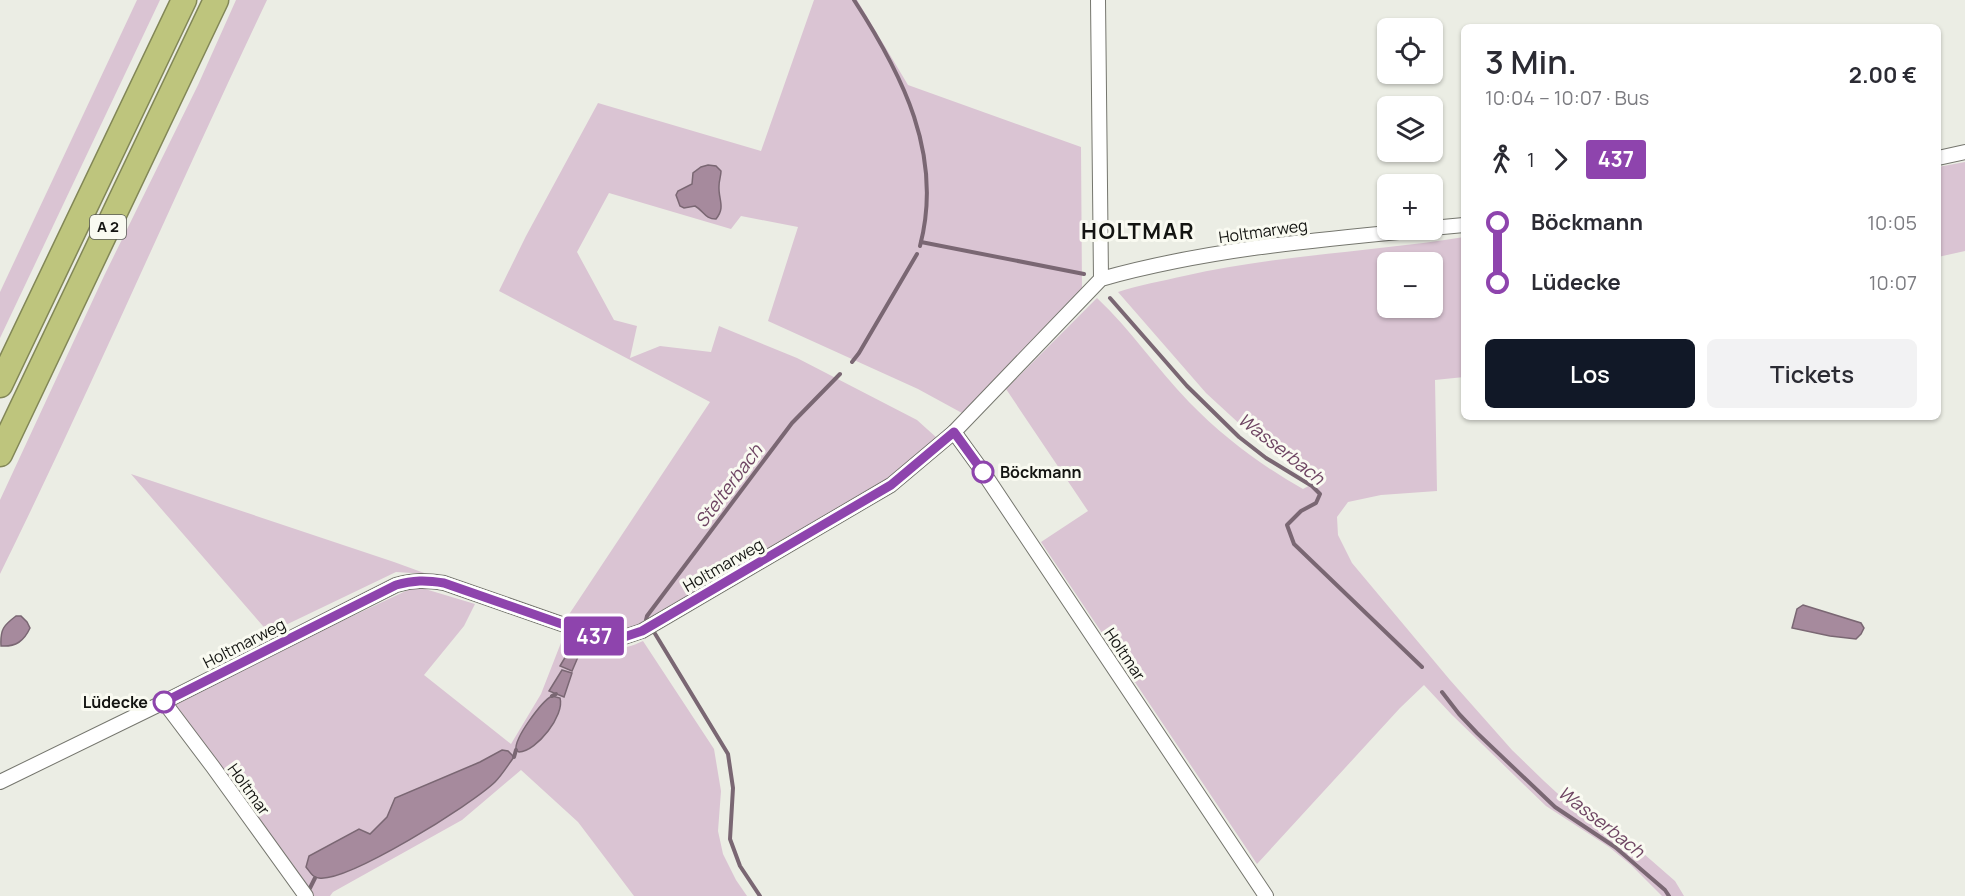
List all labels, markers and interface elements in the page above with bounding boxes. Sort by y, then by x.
map controls [1377,18,1443,318]
button: locate [1377,18,1443,84]
text: 3 Min. [1485,39,1577,84]
text: 2.00 € [1849,60,1917,90]
text: 10:04 – 10:07 · Bus [1485,84,1649,111]
button: layers [1377,96,1443,162]
icon: walk [1485,143,1518,176]
icon: forward [1544,143,1577,176]
text: 437 [1598,145,1634,173]
text: 1 [1527,146,1535,173]
button: + [1377,174,1443,240]
text: Böckmann [1531,207,1643,237]
text: 10:05 [1867,209,1917,236]
street label: Holtmarweg [1217,214,1309,248]
road number: A 2 [90,215,126,239]
district label: HOLTMAR [1081,216,1195,246]
button: − [1377,252,1443,318]
text: Lüdecke [1531,267,1621,297]
text: 10:07 [1869,269,1917,296]
button: Los [1485,339,1695,408]
button: Tickets [1707,339,1917,408]
water label: Wasserbach [1234,407,1331,490]
water label: Stelterbach [689,438,768,532]
marker: Böckmann [972,461,994,483]
place label: Böckmann [1000,461,1081,483]
street label: Holtmarweg [679,533,767,597]
street label: Holtmarweg [199,613,289,673]
line badge: 437 [560,616,628,656]
text: 437 [576,622,612,650]
street label: Holtmar [1099,623,1151,685]
place label: Lüdecke [83,691,148,713]
marker: Lüdecke [153,691,175,713]
street label: Holtmar [223,759,275,819]
water label: Wasserbach [1554,780,1651,863]

